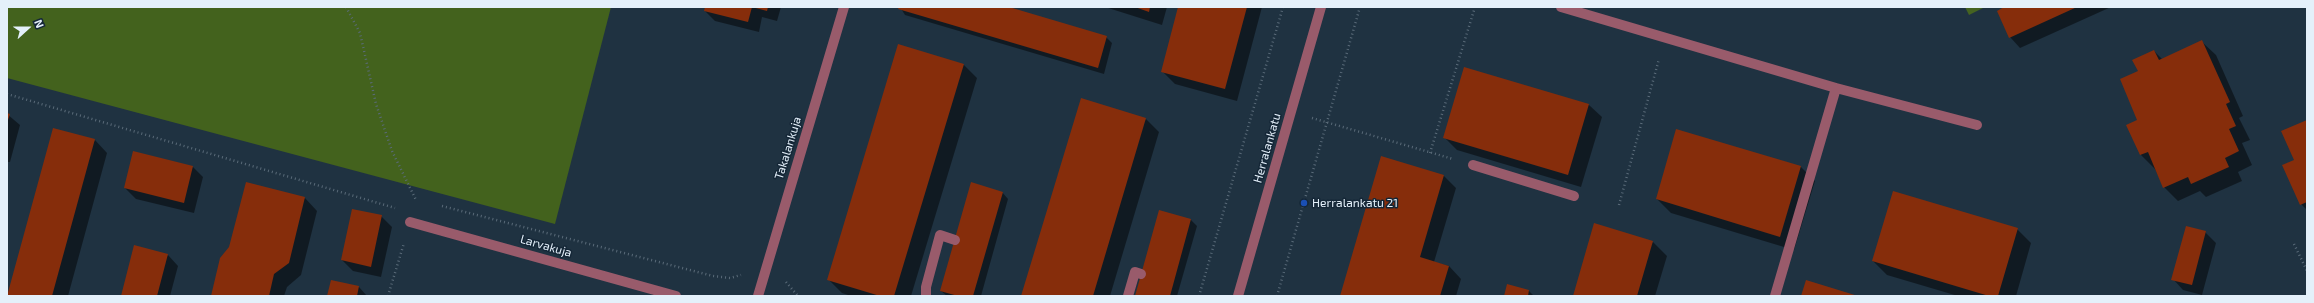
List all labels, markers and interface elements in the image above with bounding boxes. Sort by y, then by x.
north arrow [8,8,48,48]
text: N [32,17,47,30]
street label: Herralankatu [1250,111,1284,185]
street label: Takalankuja [772,115,804,181]
place label: Herralankatu 21 [1312,196,1398,210]
marker: Herralankatu 21 [1299,198,1309,208]
street label: Larvakuja [519,232,573,260]

